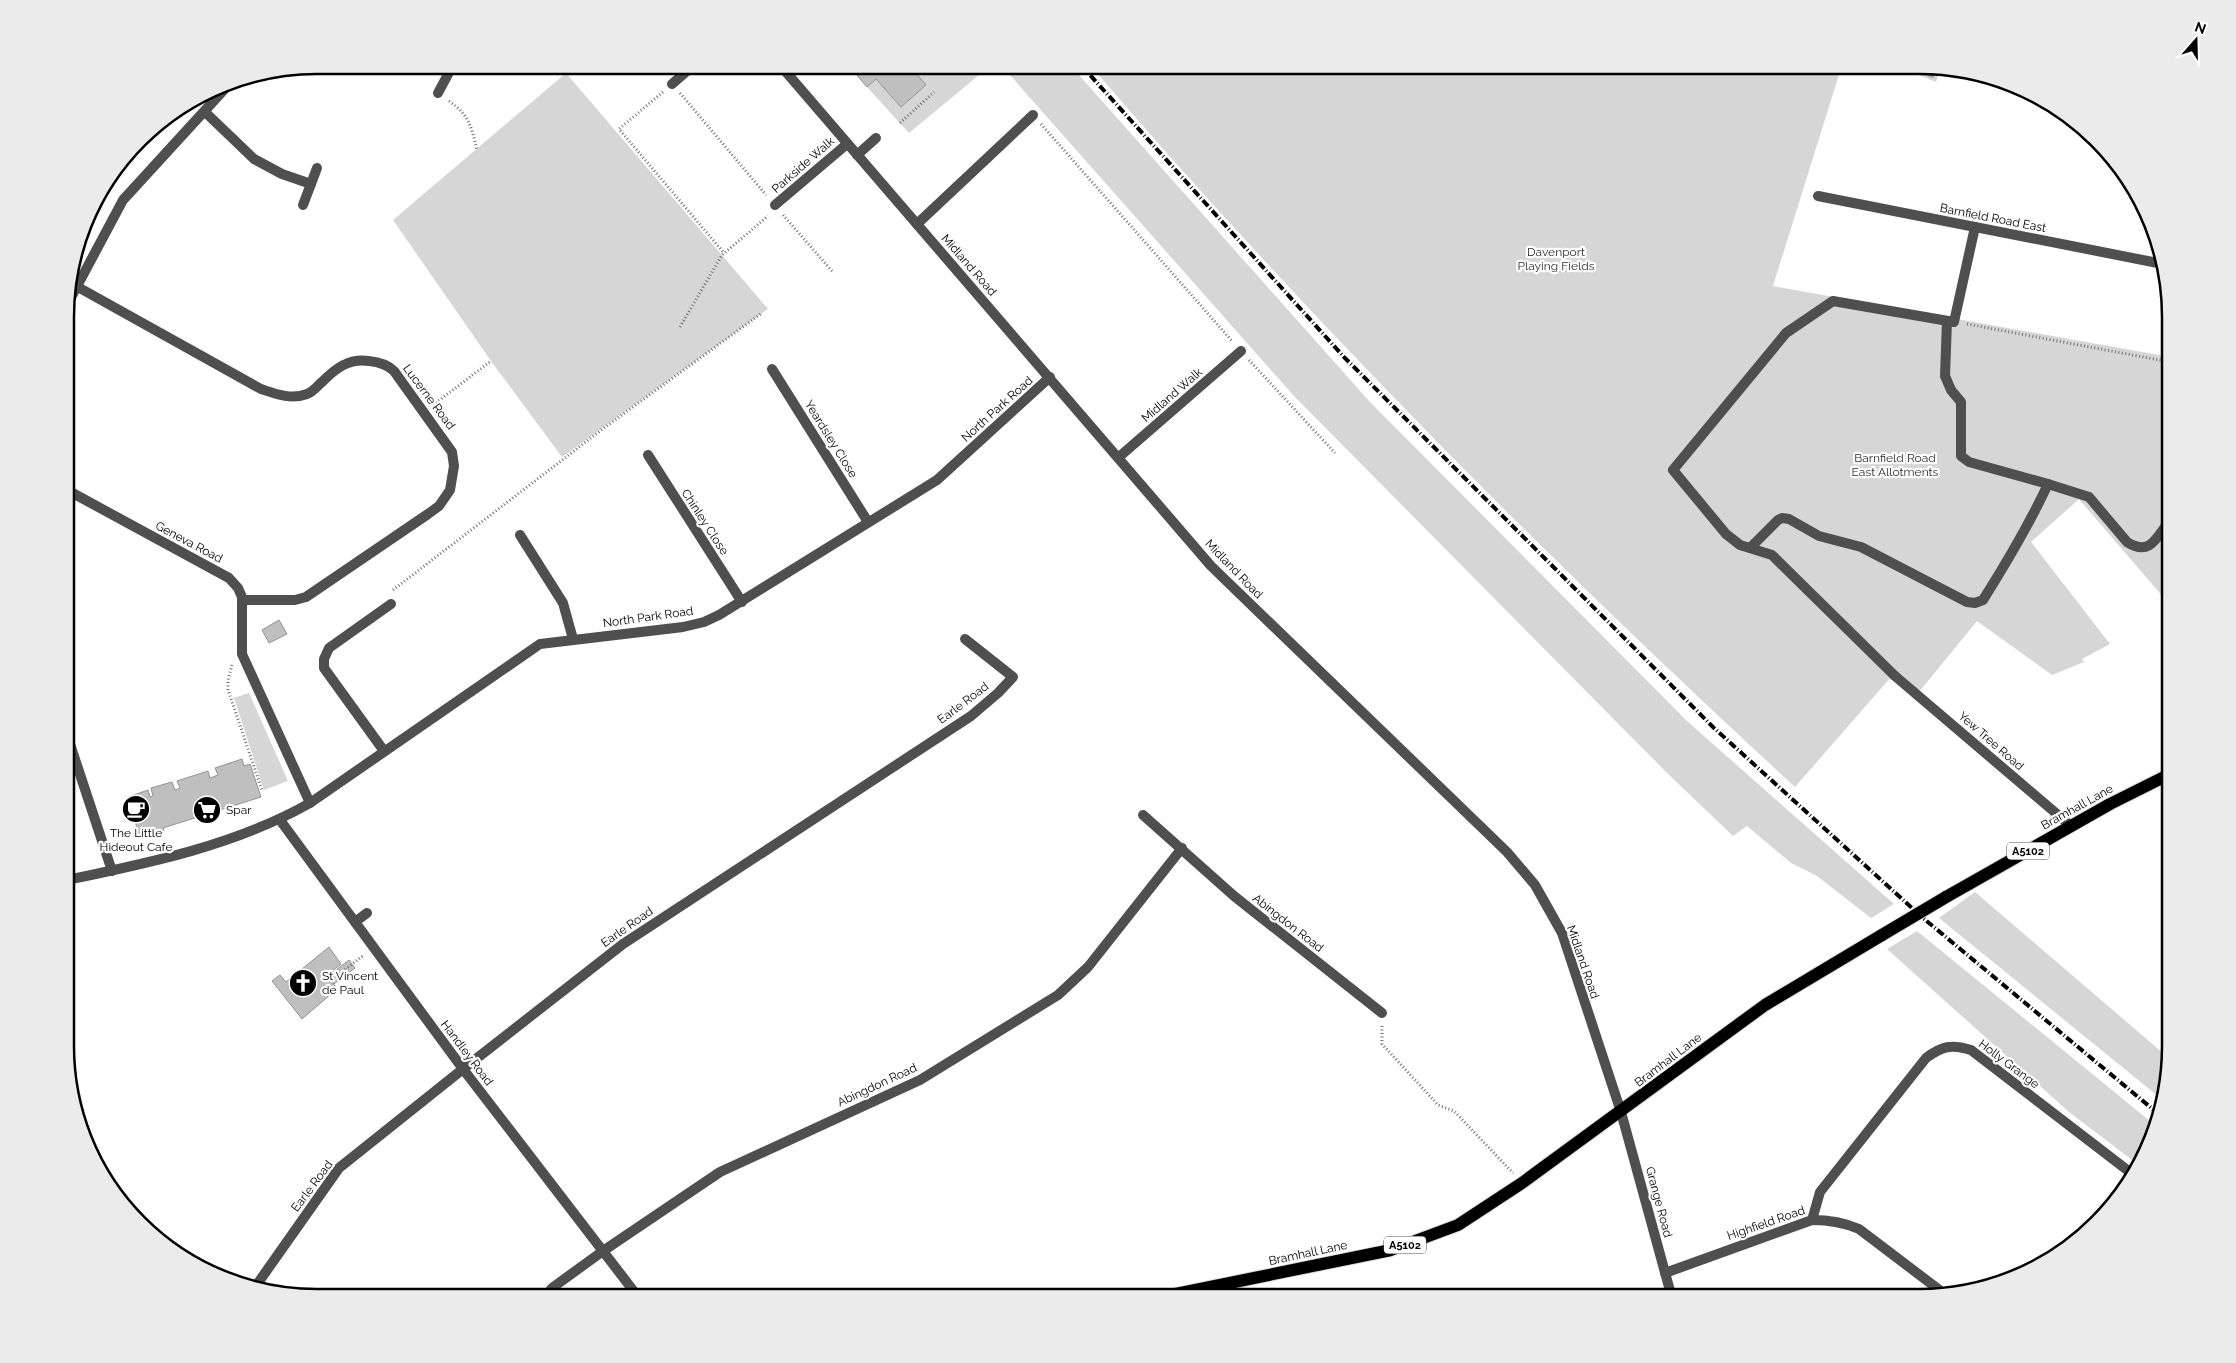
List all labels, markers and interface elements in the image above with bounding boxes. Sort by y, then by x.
north arrow [2171,15,2221,65]
text: N [2193,18,2208,37]
street label: Parkside Walk [769,134,838,196]
street label: Barnfield Road East [1939,201,2047,235]
street label: Midland Road [939,231,999,299]
park label: Davenport Playing Fields [1518,245,1595,273]
street label: Lucerne Road [400,362,458,432]
street label: Midland Walk [1139,365,1206,425]
street label: North Park Road [959,373,1035,445]
street label: Yeardsley Close [802,398,860,480]
park label: Barnfield Road East Allotments [1852,451,1939,479]
street label: Chinley Close [679,486,731,558]
street label: Geneva Road [153,518,225,566]
street label: Midland Road [1202,537,1266,601]
street label: North Park Road [602,604,694,630]
street label: Earle Road [935,679,991,727]
street label: Yew Tree Road [1955,709,2027,773]
street label: Bramhall Lane [2039,781,2115,833]
cafe icon: The Little Hideout Cafe [121,794,151,824]
supermarket icon: Spar [192,795,222,825]
place label: Spar [226,803,252,817]
place label: The Little Hideout Cafe [100,826,172,854]
road number: A5102 [2007,842,2049,859]
street label: Abingdon Road [1250,891,1326,955]
street label: Earle Road [598,904,656,950]
street label: Midland Road [1564,923,1602,1001]
church icon: St Vincent de Paul [288,968,318,998]
place label: St Vincent de Paul [322,969,378,997]
street label: Handley Road [438,1018,496,1088]
street label: Bramhall Lane [1632,1030,1704,1090]
street label: Holly Grange [1976,1037,2042,1091]
street label: Abingdon Road [835,1060,919,1110]
street label: Earle Road [288,1158,336,1214]
street label: Grange Road [1643,1165,1675,1239]
street label: Highfield Road [1725,1203,1807,1243]
road number: A5102 [1384,1236,1426,1254]
street label: Bramhall Lane [1267,1238,1349,1268]

